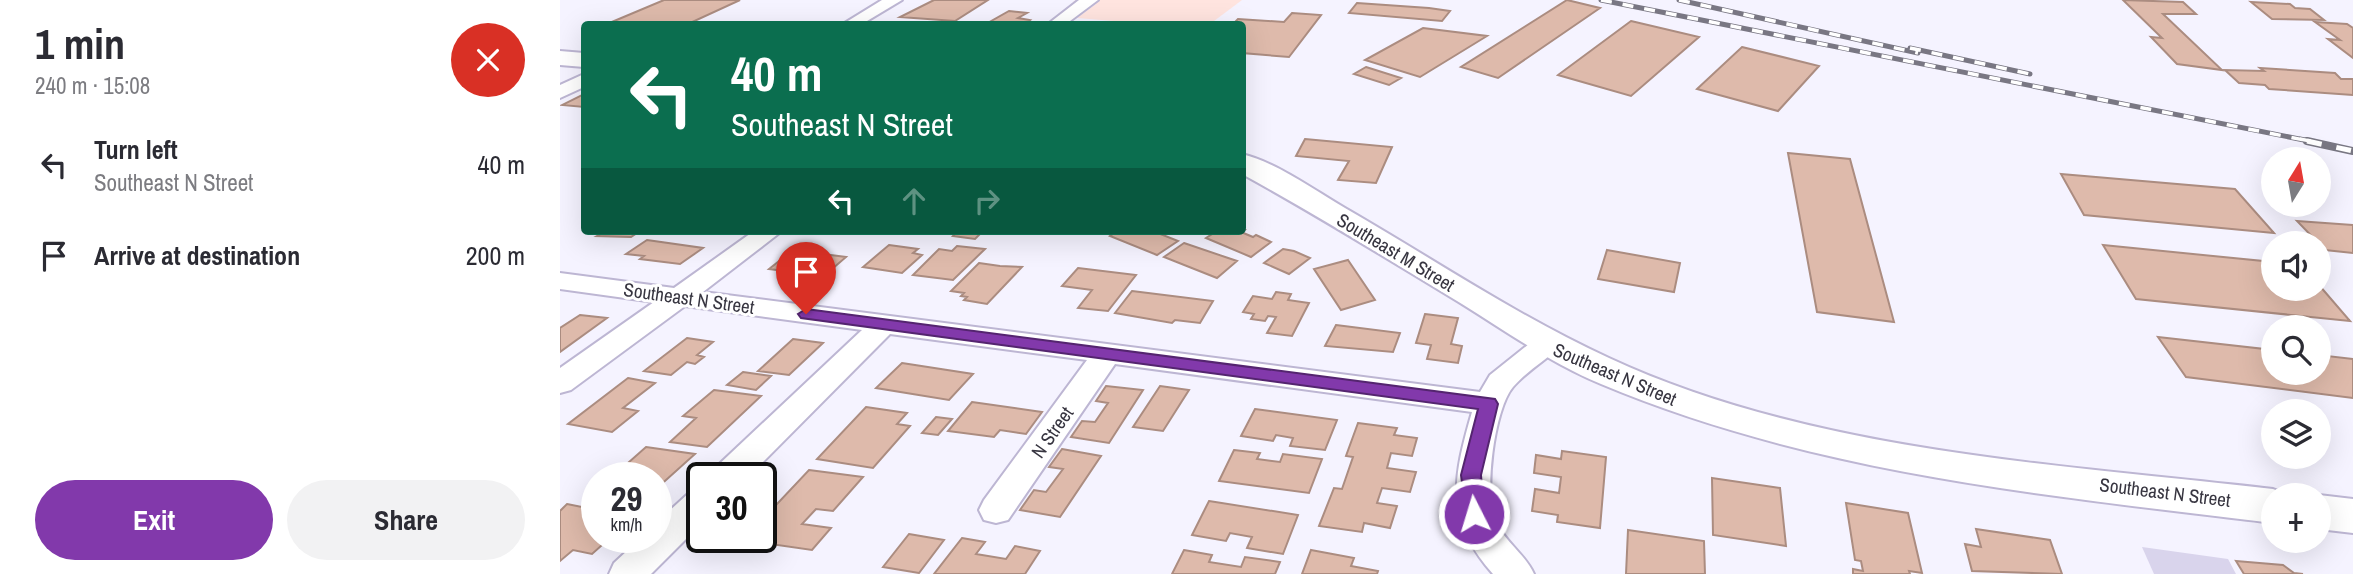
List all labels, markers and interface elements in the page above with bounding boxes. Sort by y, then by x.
text: 1 min [35,16,125,72]
button: close [451,23,525,97]
text: 40 m [731,40,823,106]
icon: left [616,49,707,140]
text: 240 m · 15:08 [35,70,150,101]
text: Southeast N Street [731,103,953,146]
text: Turn left [94,132,178,167]
icon: left [35,146,73,184]
text: 40 m [478,147,525,182]
north arrow [2261,147,2331,217]
map controls [2261,147,2331,553]
text: Southeast N Street [94,167,253,198]
icon: left [822,182,860,220]
icon: ahead [895,182,933,220]
icon: right [968,182,1006,220]
street label: Southeast M Street [1332,207,1460,298]
button: sound [2261,231,2331,301]
icon: arrive [35,237,73,275]
text: Arrive at destination [94,238,300,273]
text: 200 m [466,238,525,273]
pin [776,242,836,314]
icon: arrive [787,253,825,291]
street label: Southeast N Street [622,276,757,320]
button: search [2261,315,2331,385]
street label: Southeast N Street [1549,336,1681,412]
button: layers [2261,399,2331,469]
street label: N Street [1025,401,1079,463]
speed limit sign: 30 [686,462,777,553]
street label: Southeast N Street [2098,471,2233,513]
text: 29 [611,475,642,522]
position arrow [1437,477,1511,551]
button: Exit [35,480,273,560]
button: Share [287,480,525,560]
button: + [2261,483,2331,553]
text: km/h [611,512,643,537]

